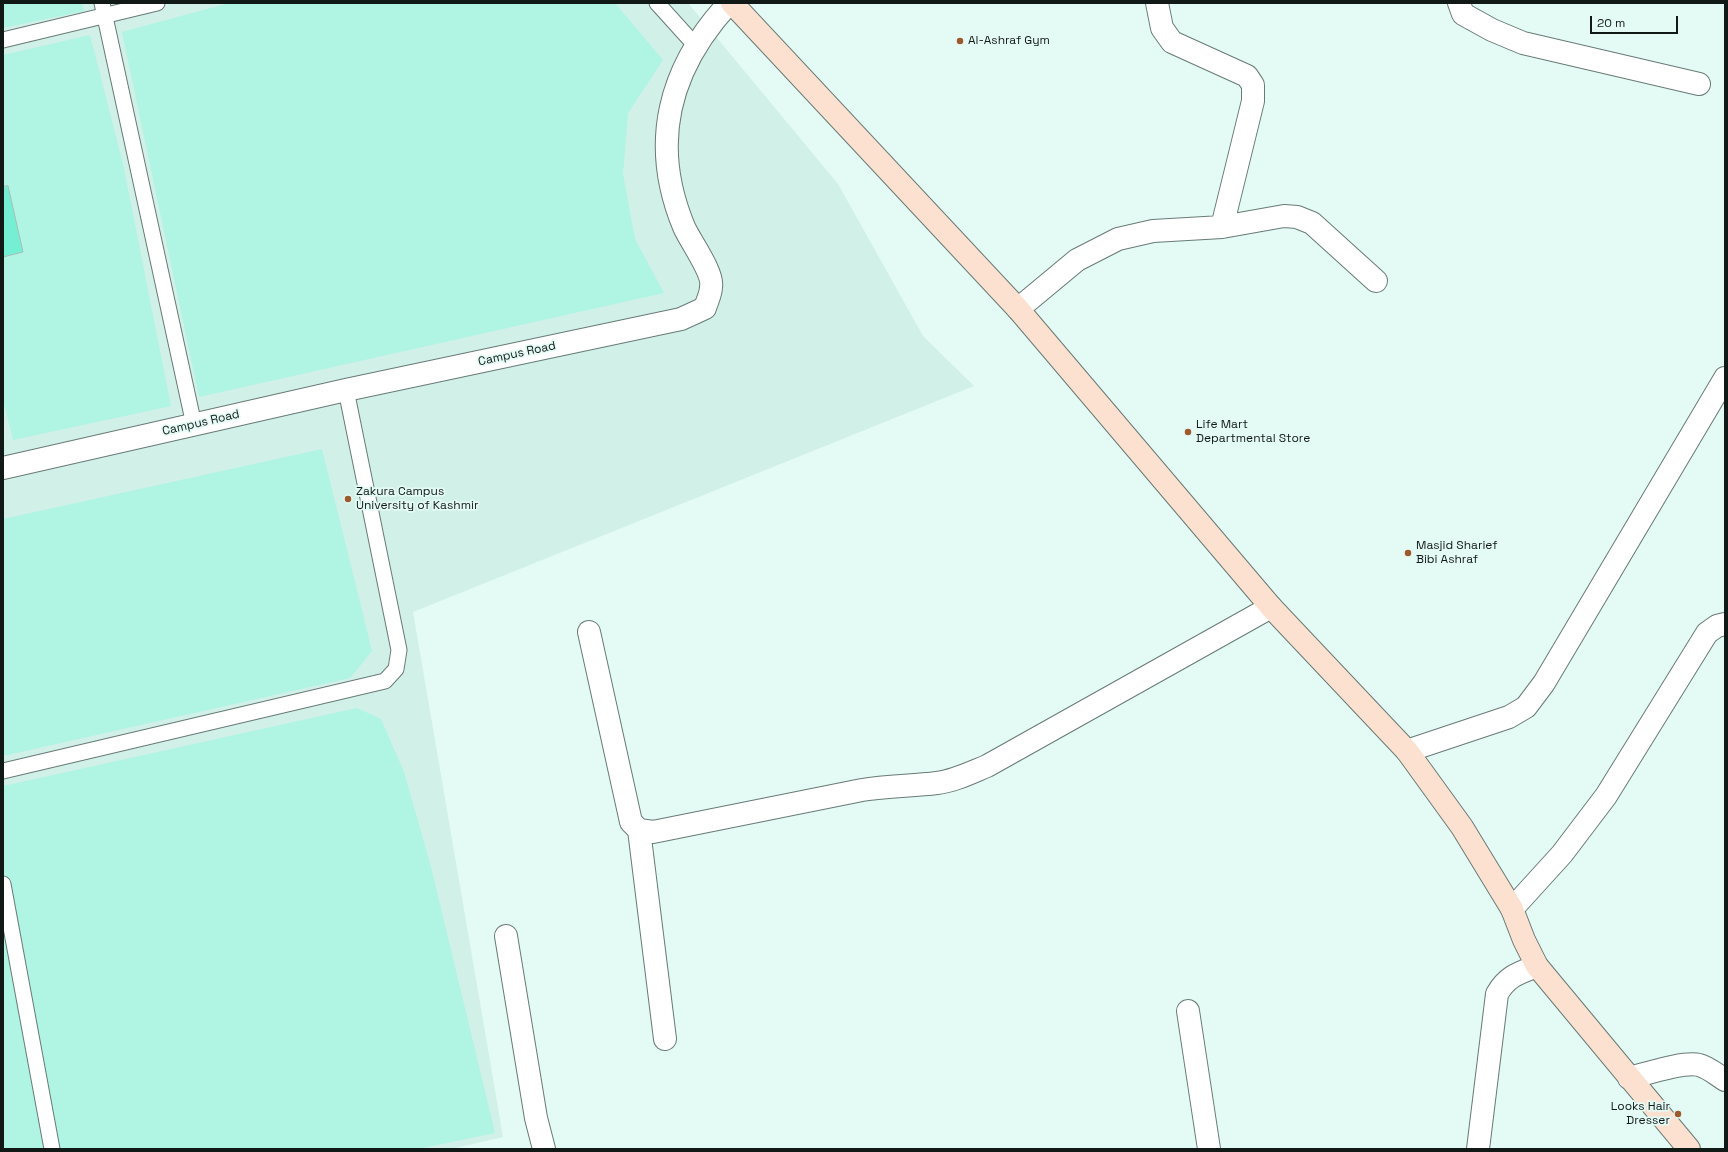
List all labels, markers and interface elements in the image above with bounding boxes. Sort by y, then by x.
scale bar [1592,8,1680,34]
text: 20 m [1597,15,1625,31]
place label: Al-Ashraf Gym [968,34,1050,48]
marker: Al-Ashraf Gym [955,36,965,46]
street label: Campus Road [477,339,557,369]
street label: Campus Road [161,407,241,439]
place label: Life Mart Departmental Store [1196,418,1310,446]
marker: Life Mart Departmental Store [1183,427,1193,437]
place label: Zakura Campus University of Kashmir [356,485,478,513]
marker: Zakura Campus University of Kashmir [343,494,353,504]
place label: Masjid Sharief Bibi Ashraf [1416,539,1498,567]
marker: Masjid Sharief Bibi Ashraf [1403,548,1413,558]
place label: Looks Hair Dresser [1611,1100,1670,1128]
marker: Looks Hair Dresser [1673,1109,1683,1119]

